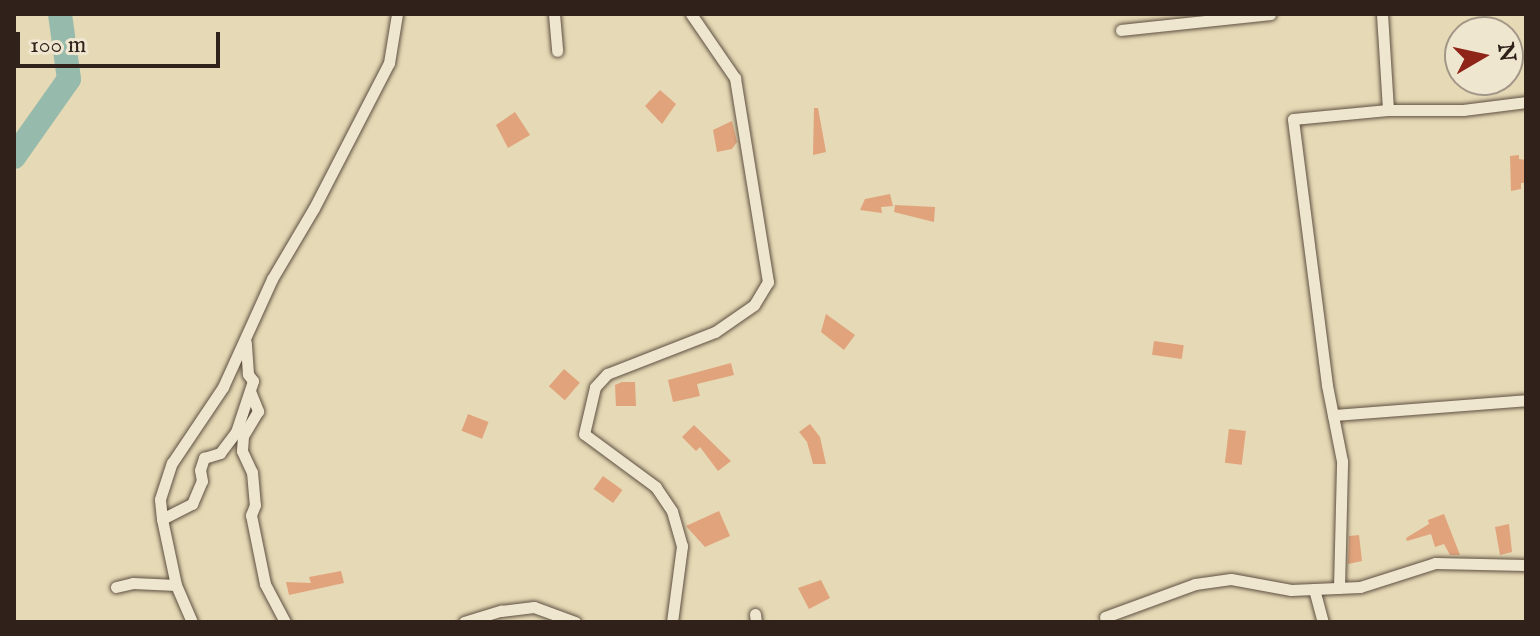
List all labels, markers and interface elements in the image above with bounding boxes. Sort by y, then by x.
scale bar [20,16,224,66]
north arrow [1444,16,1524,96]
text: 100 m [30,30,86,61]
text: N [1490,41,1521,64]

